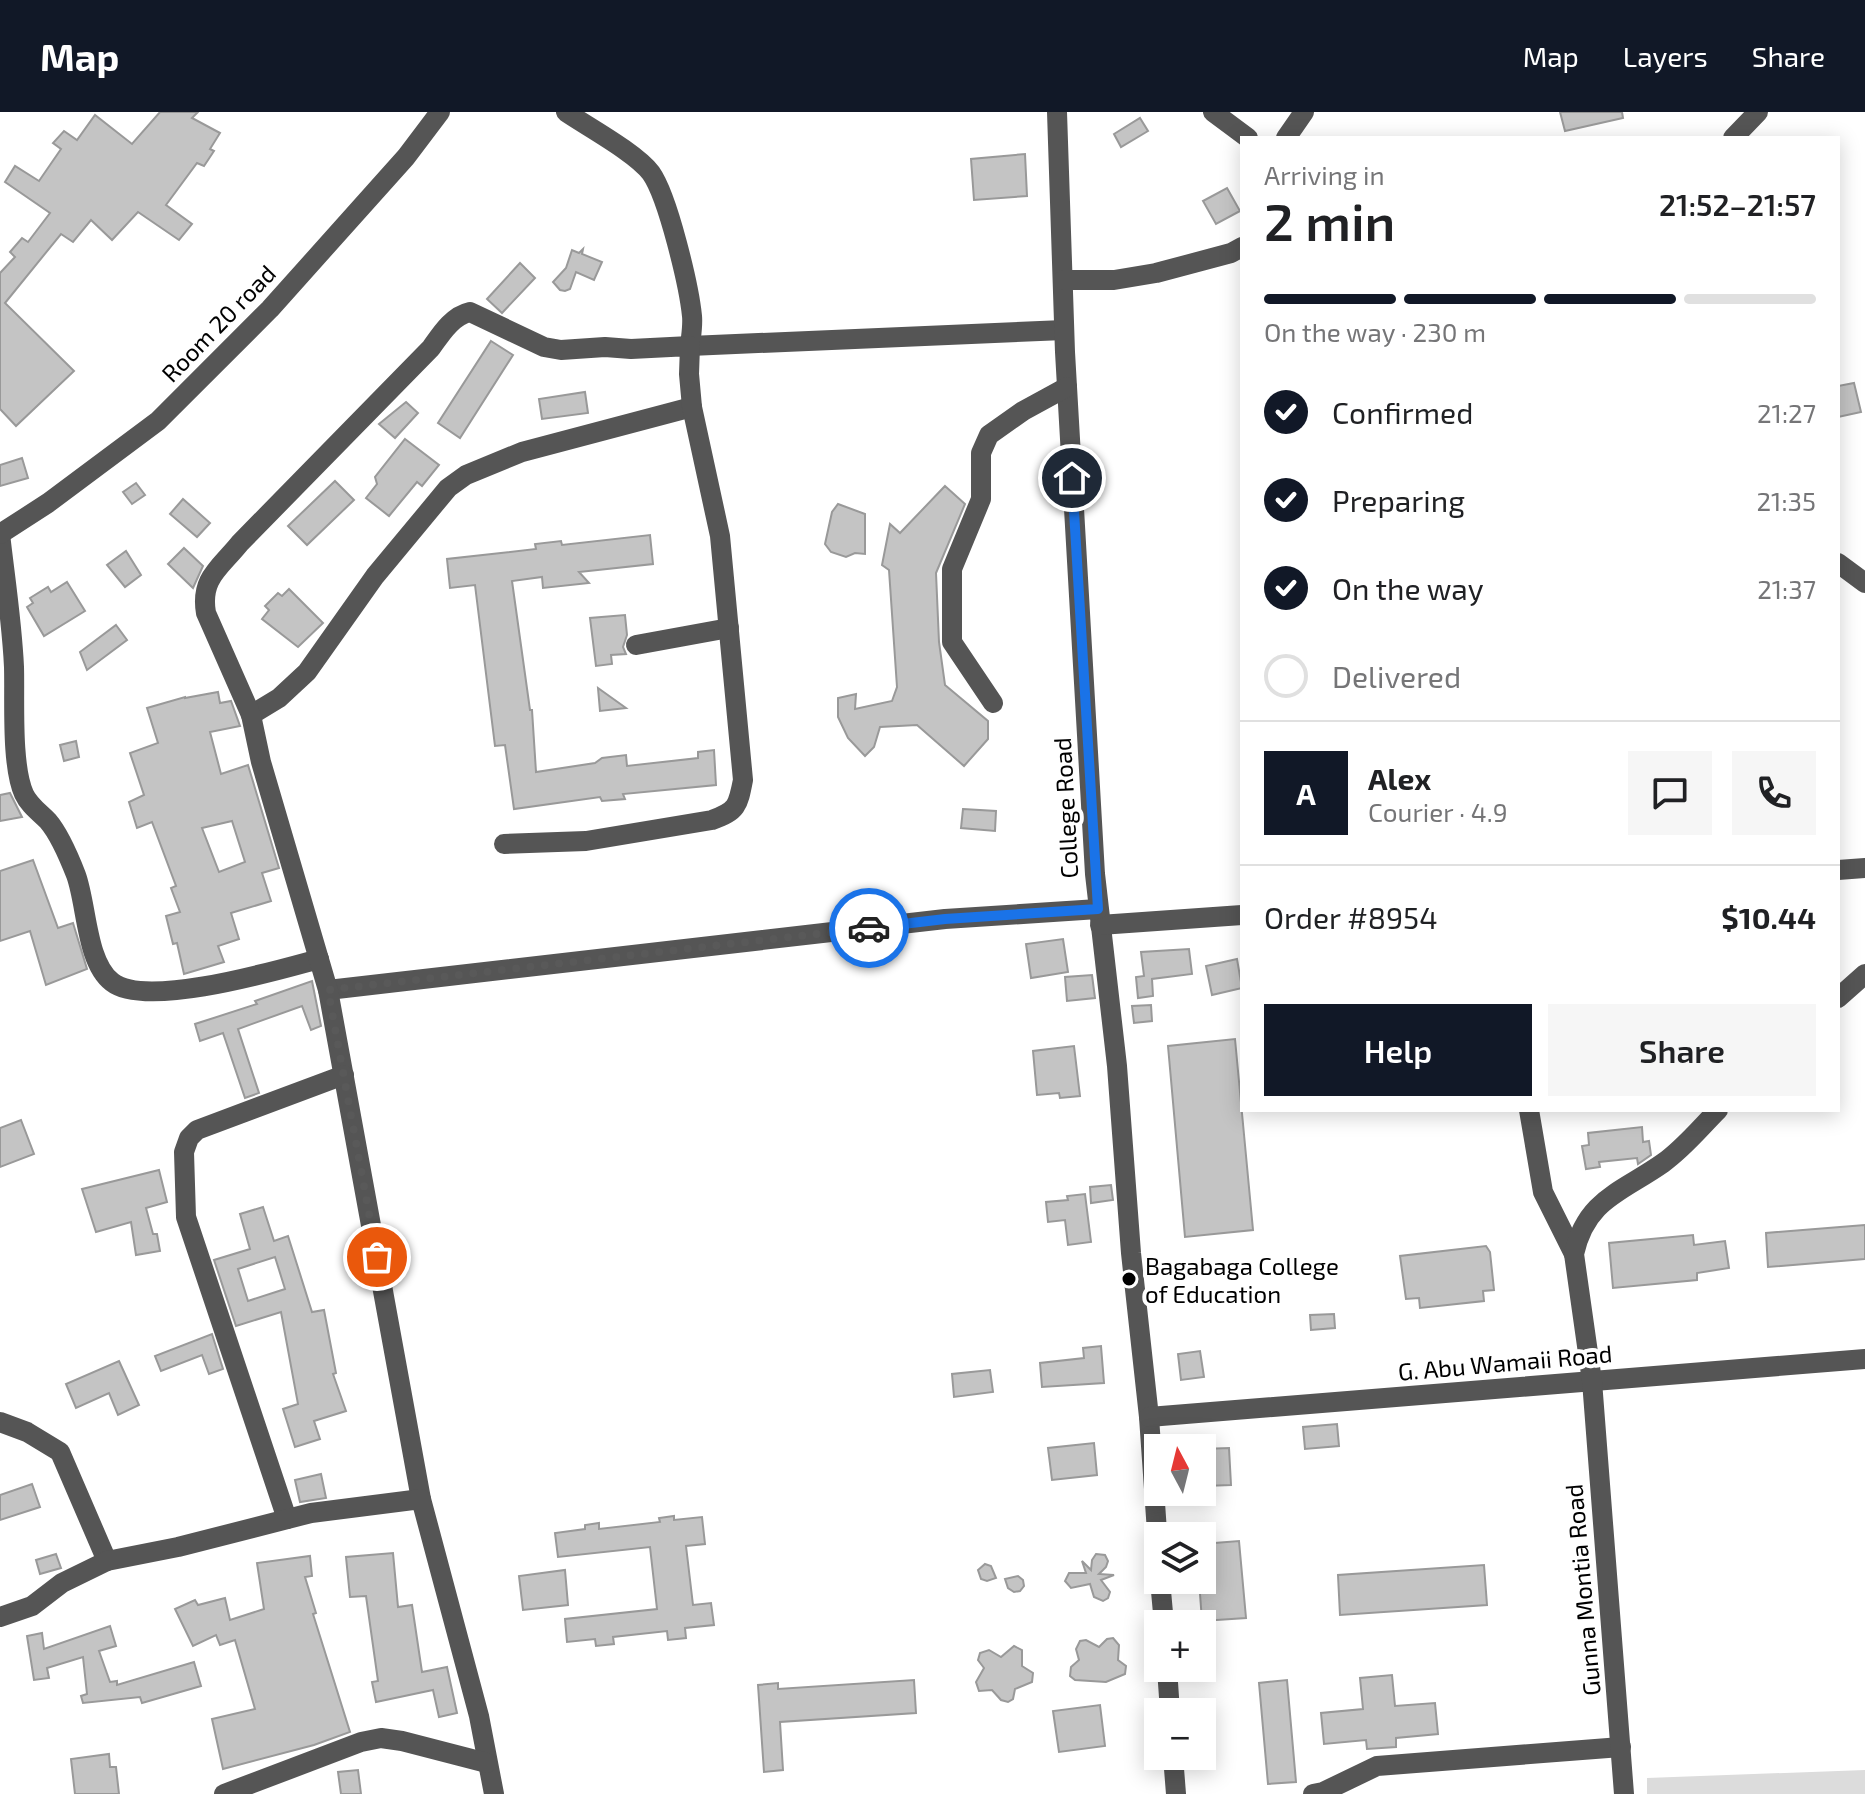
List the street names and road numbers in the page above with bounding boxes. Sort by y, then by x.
street label: Room 20 road [155,258,281,388]
street label: College Road [1047,737,1083,879]
street label: G. Abu Wamaii Road [1397,1338,1613,1386]
street label: Gunna Montia Road [1558,1483,1606,1697]

